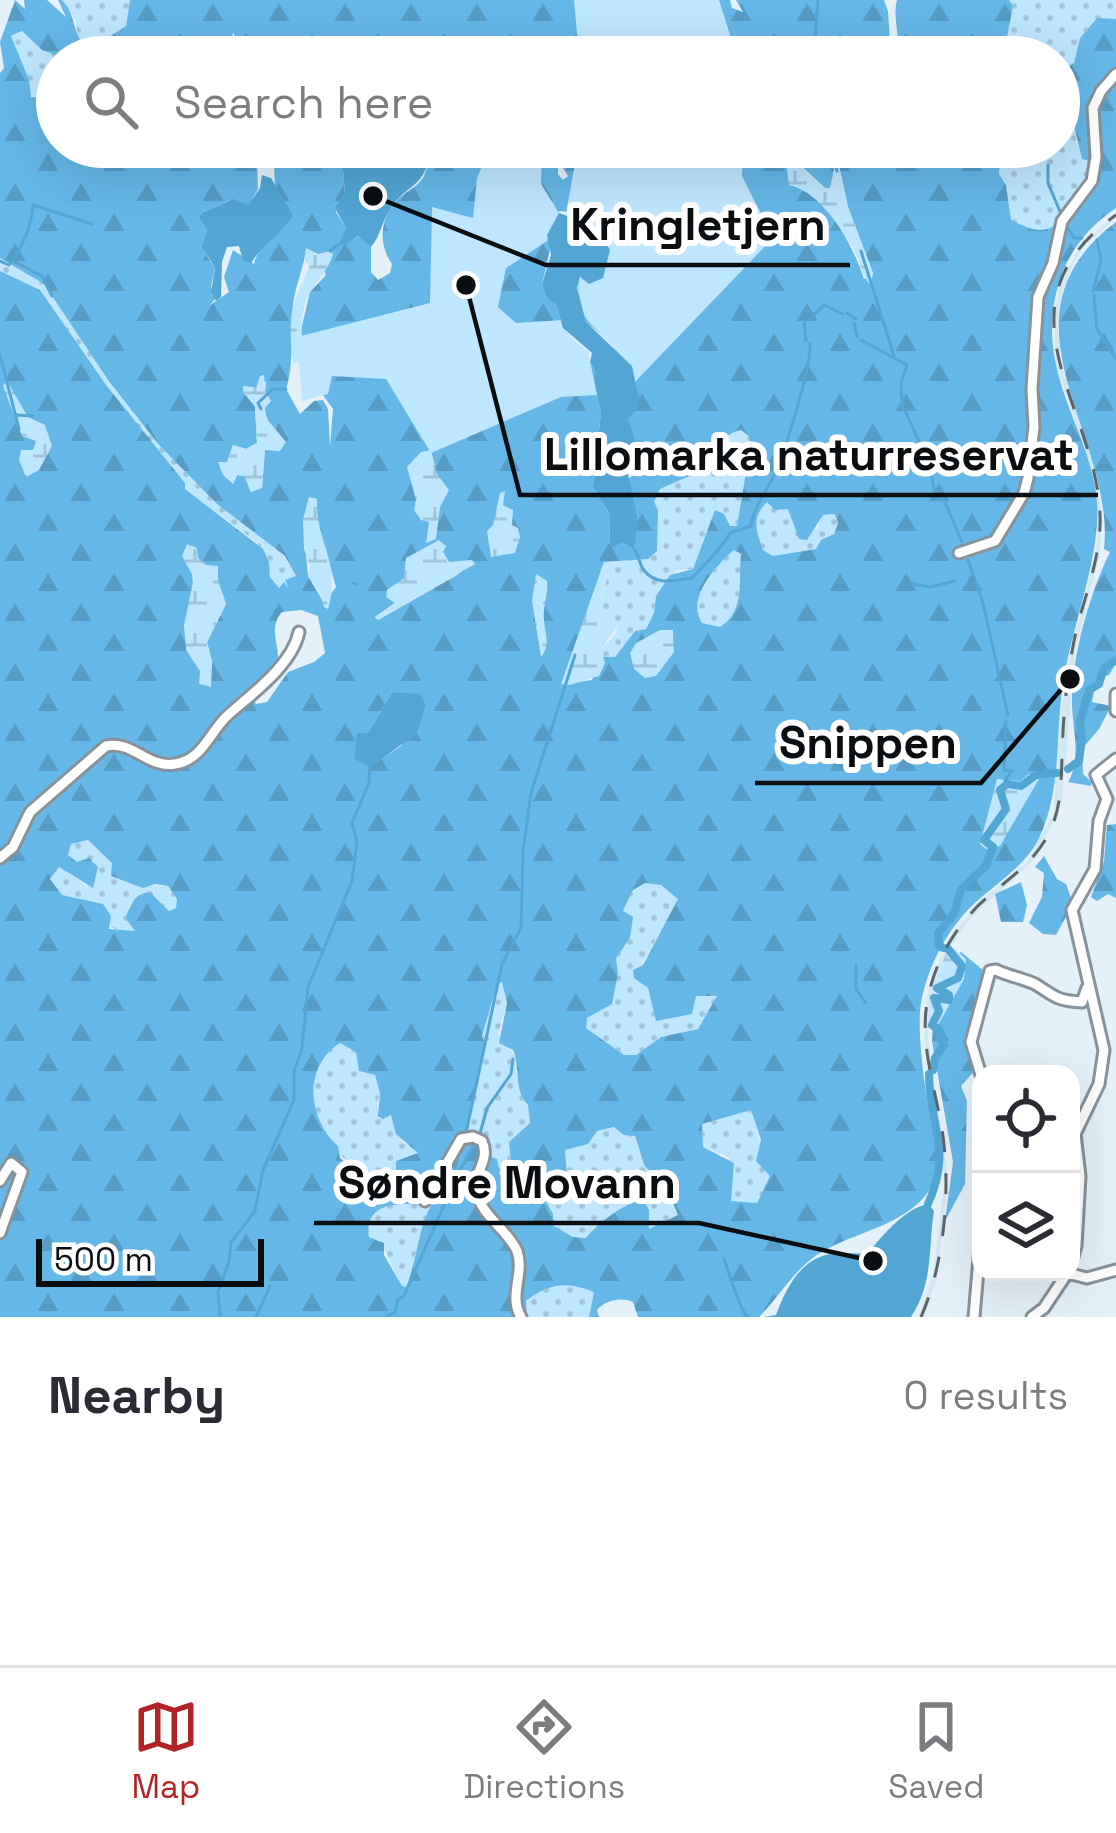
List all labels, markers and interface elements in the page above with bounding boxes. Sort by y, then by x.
search box [36,36,1080,168]
icon: search [78,69,144,135]
text: Search here [174,74,433,131]
callout: Kringletjern [546,184,850,265]
text: Kringletjern [570,196,826,253]
callout: Lillomarka naturreservat [520,414,1098,495]
text: Lillomarka naturreservat [544,426,1074,483]
callout: Snippen [755,702,981,783]
text: Snippen [779,714,957,771]
map controls [972,1065,1080,1281]
button: locate [972,1065,1080,1173]
callout: Søndre Movann [314,1142,699,1223]
text: Søndre Movann [338,1154,676,1211]
button: layers [972,1173,1080,1281]
scale bar [36,1233,264,1286]
text: 500 m [54,1239,153,1281]
text: Nearby [48,1363,225,1428]
text: 0 results [903,1371,1068,1420]
tab: Map [132,1694,200,1808]
tab: Directions [463,1694,625,1808]
tab: Saved [888,1694,984,1808]

